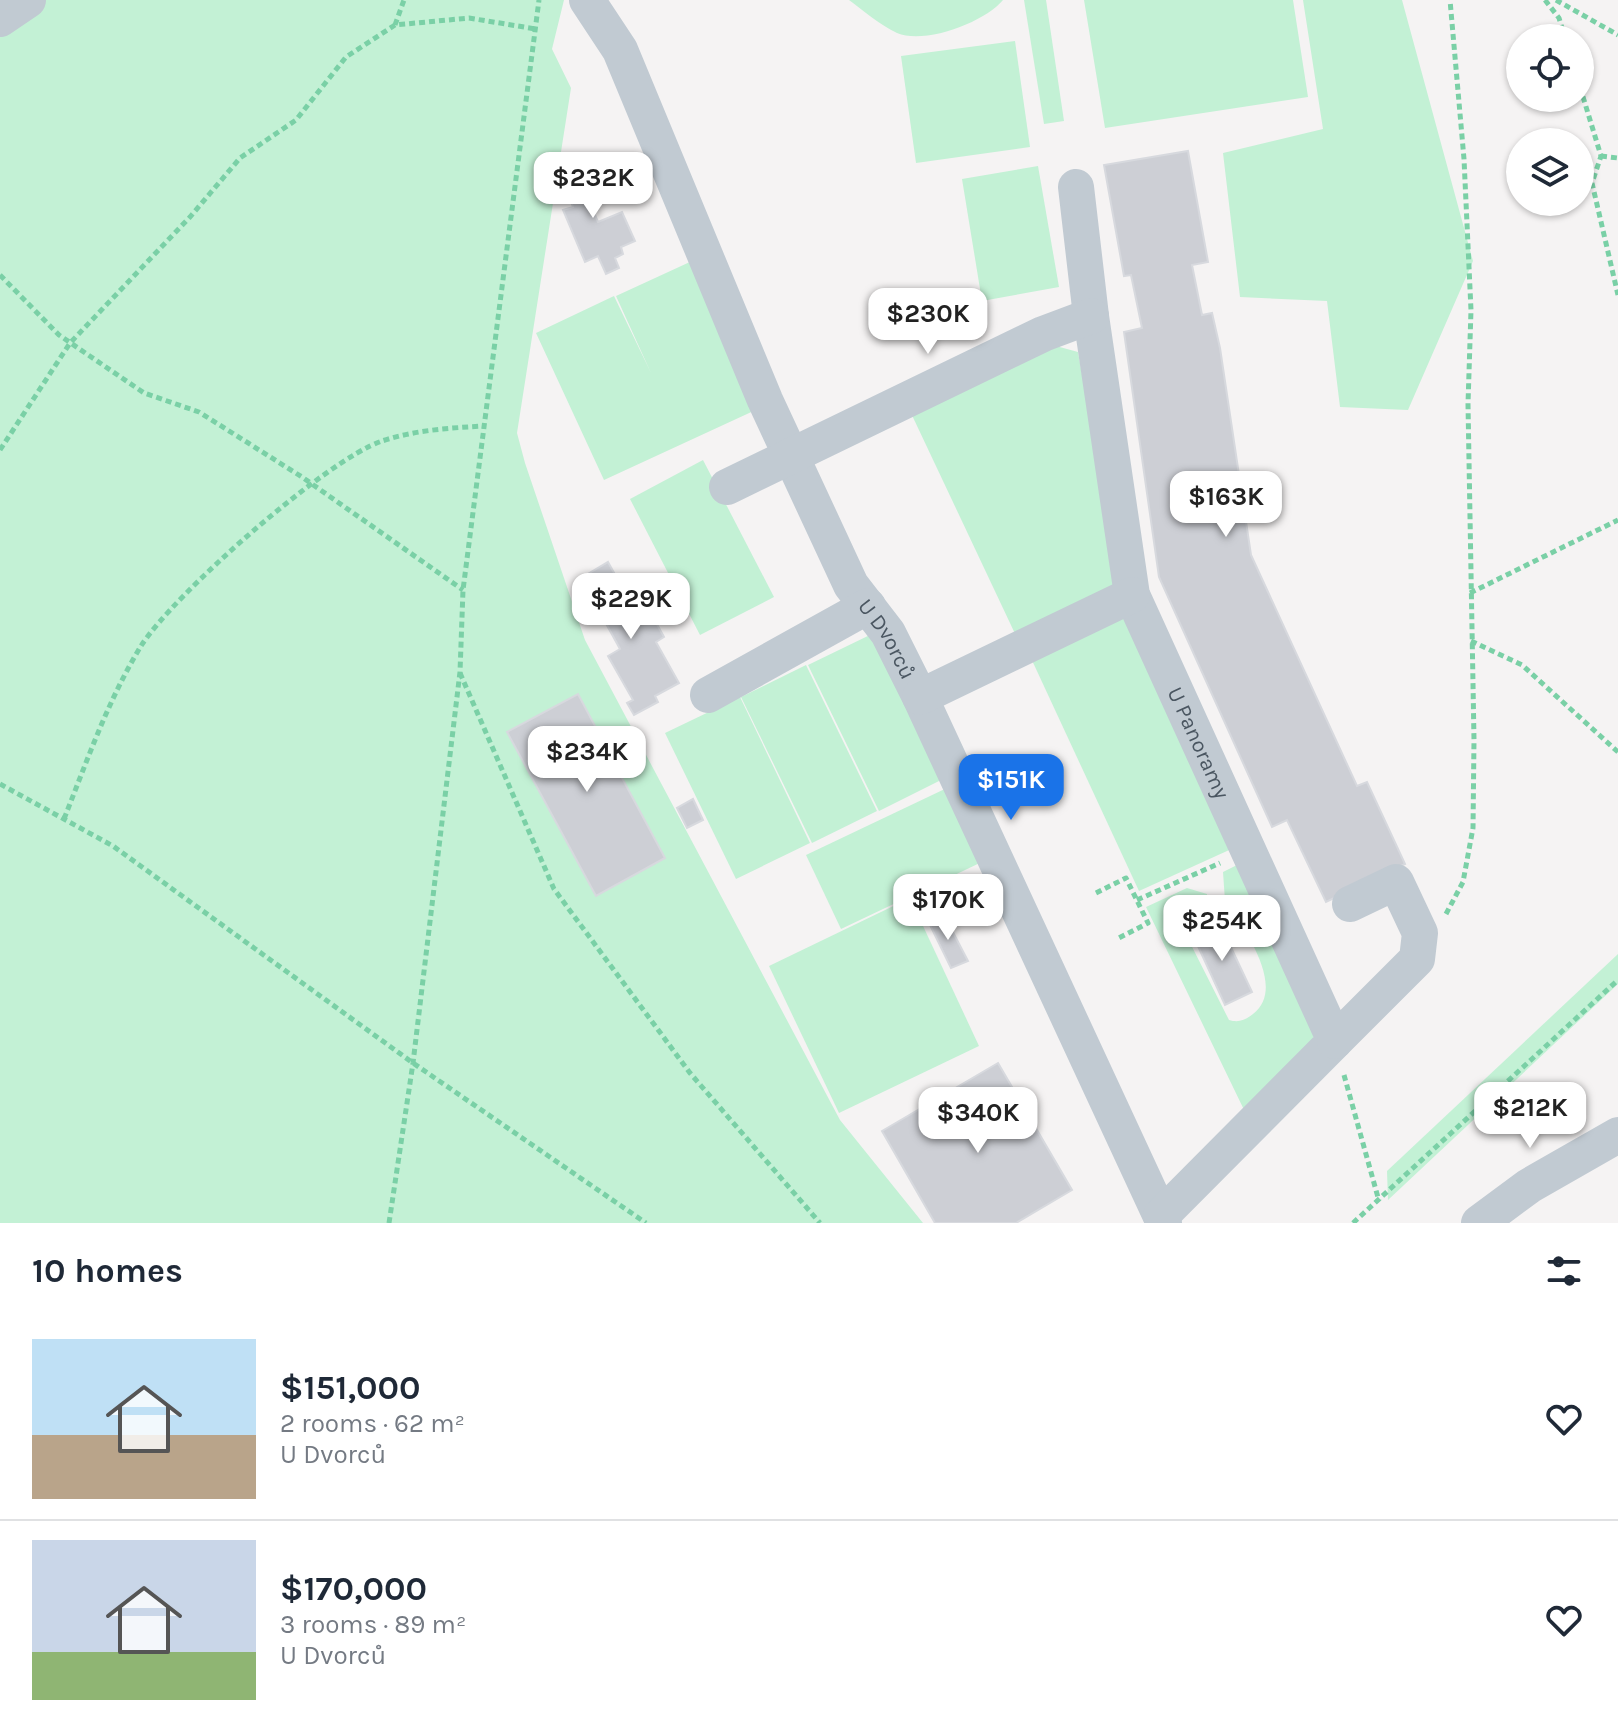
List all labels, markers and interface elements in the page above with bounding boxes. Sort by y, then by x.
map controls [1506,24,1594,216]
button: locate [1506,24,1594,112]
button: layers [1506,128,1594,216]
pin: $232K [537,152,649,220]
text: $232K [552,162,634,193]
pin: $230K [872,288,984,356]
text: $230K [886,298,970,329]
pin: $163K [1170,471,1282,539]
text: $163K [1188,481,1264,512]
pin: $229K [575,573,687,641]
text: $229K [590,583,672,614]
street label: U Dvorců [852,594,921,684]
street label: U Panoramy [1162,683,1235,803]
pin: $234K [531,726,643,794]
text: $234K [546,736,628,767]
pin: $151K [955,754,1067,822]
text: $151K [977,764,1045,795]
pin: $170K [892,874,1004,942]
text: $170K [911,884,985,915]
pin: $254K [1166,895,1278,963]
text: $254K [1181,905,1263,936]
pin: $212K [1474,1082,1586,1150]
pin: $340K [922,1087,1034,1155]
text: $212K [1492,1092,1568,1123]
text: $340K [936,1097,1020,1128]
icon: filters [1542,1249,1586,1293]
text: 10 homes [32,1251,183,1291]
text: $151,000 [280,1368,421,1408]
icon: home [96,1371,192,1467]
icon: heart [1542,1397,1586,1441]
text: 2 rooms · 62 m² [280,1408,465,1439]
text: U Dvorců [280,1439,386,1470]
text: $170,000 [280,1569,427,1609]
icon: home [96,1572,192,1668]
icon: heart [1542,1598,1586,1642]
text: 3 rooms · 89 m² [280,1609,466,1640]
text: U Dvorců [280,1640,386,1671]

